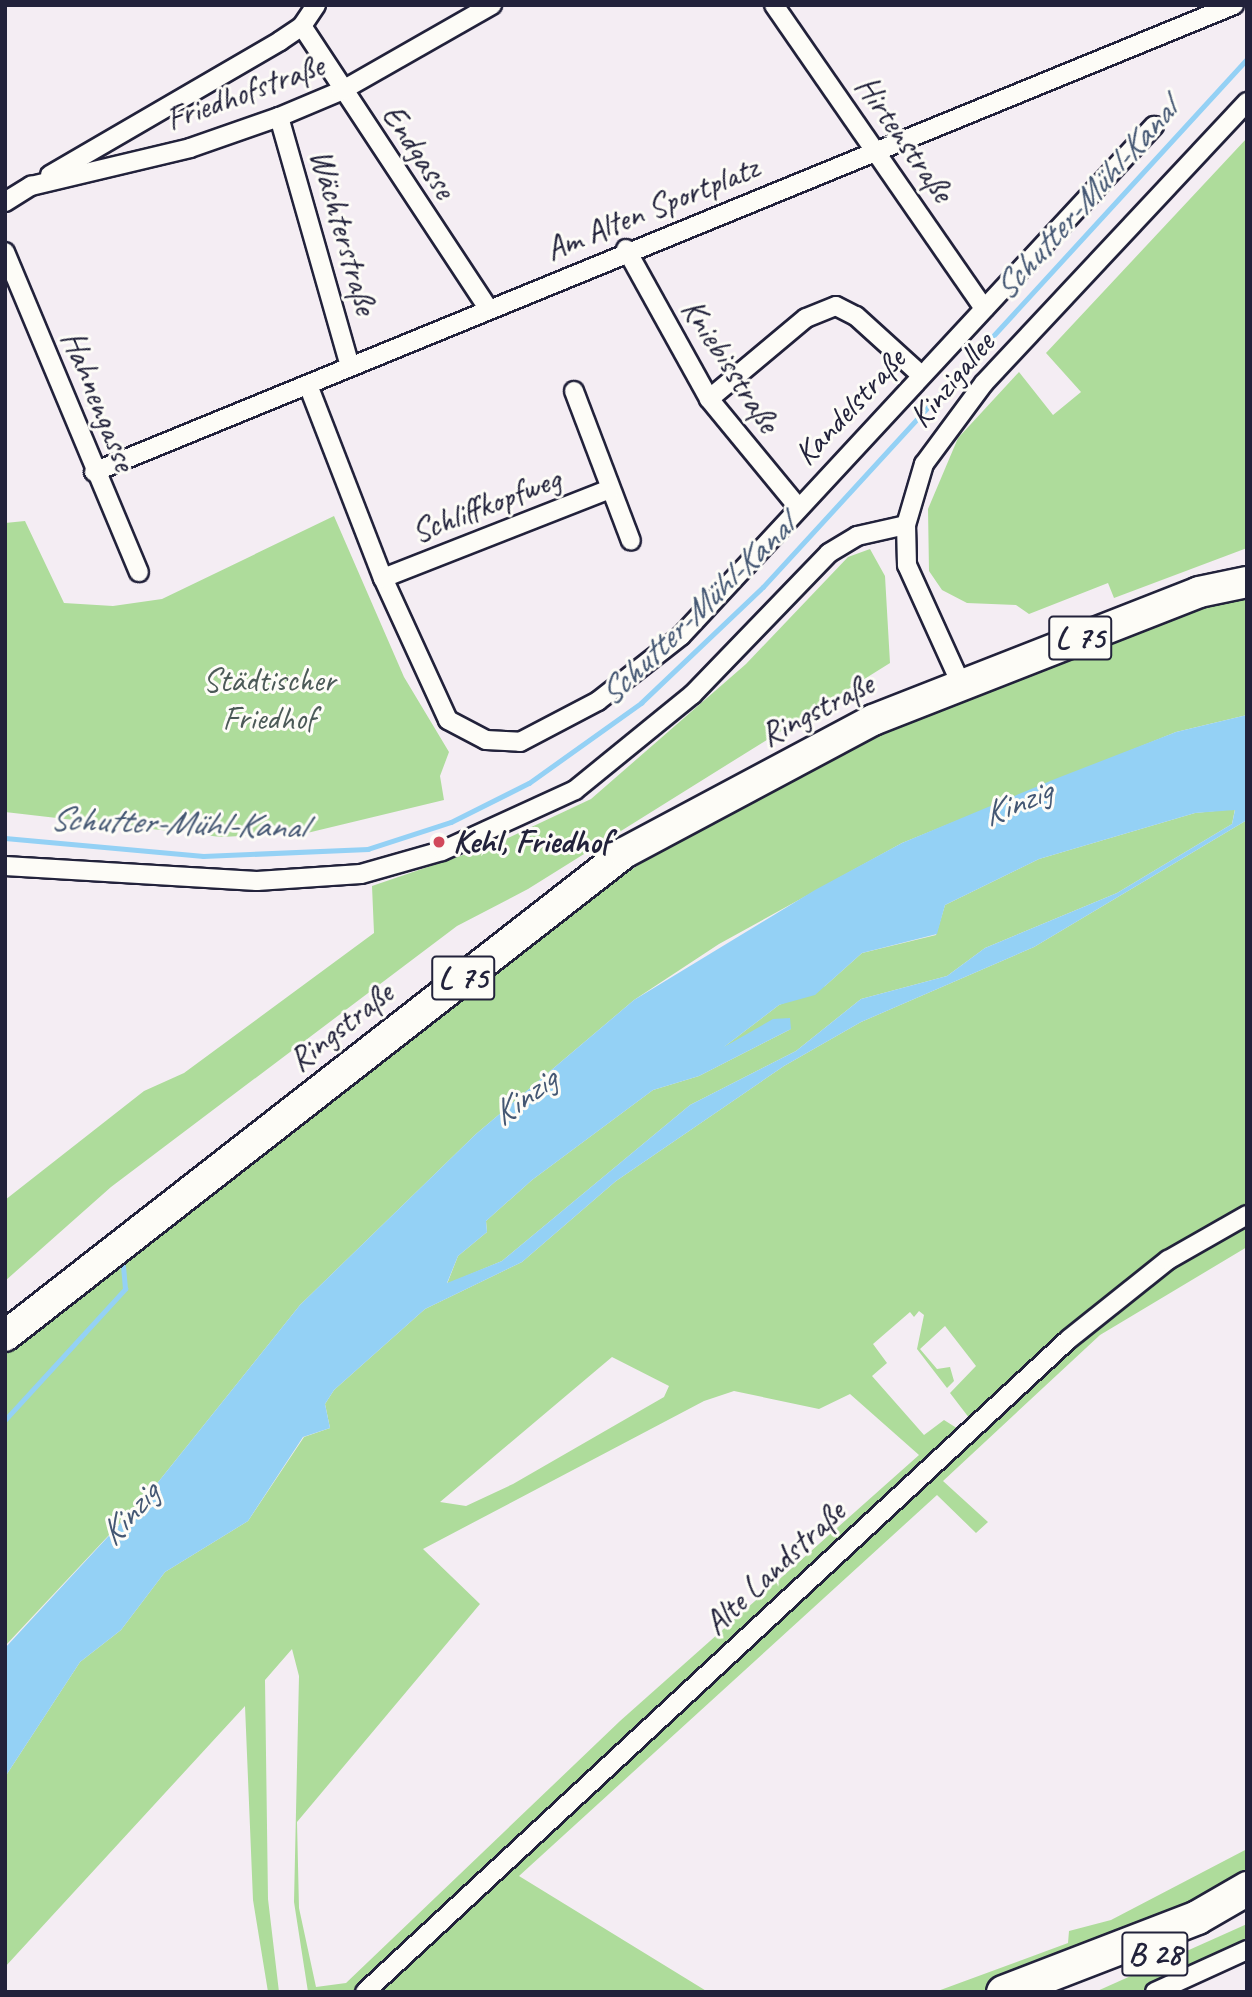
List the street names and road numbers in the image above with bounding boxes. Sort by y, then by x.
street label: Friedhofstraße [161,46,329,140]
street label: Hirtenstraße [846,68,962,210]
street label: Endgasse [372,98,464,206]
street label: Wächterstraße [301,145,385,319]
street label: Am Alten Sportplatz [540,148,764,270]
street label: Kniebisstraße [672,292,788,440]
street label: Kinzigallee [901,324,1003,436]
street label: Hahnengasse [52,325,144,477]
street label: Kandelstraße [786,340,914,474]
street label: Schliffkopfweg [406,460,566,552]
road number: L 75 [1047,610,1113,666]
street label: Ringstraße [754,665,880,755]
road number: L 75 [430,950,496,1007]
street label: Ringstraße [281,974,401,1080]
street label: Alte Landstraße [696,1492,854,1644]
road number: B 28 [1120,1926,1190,1982]

